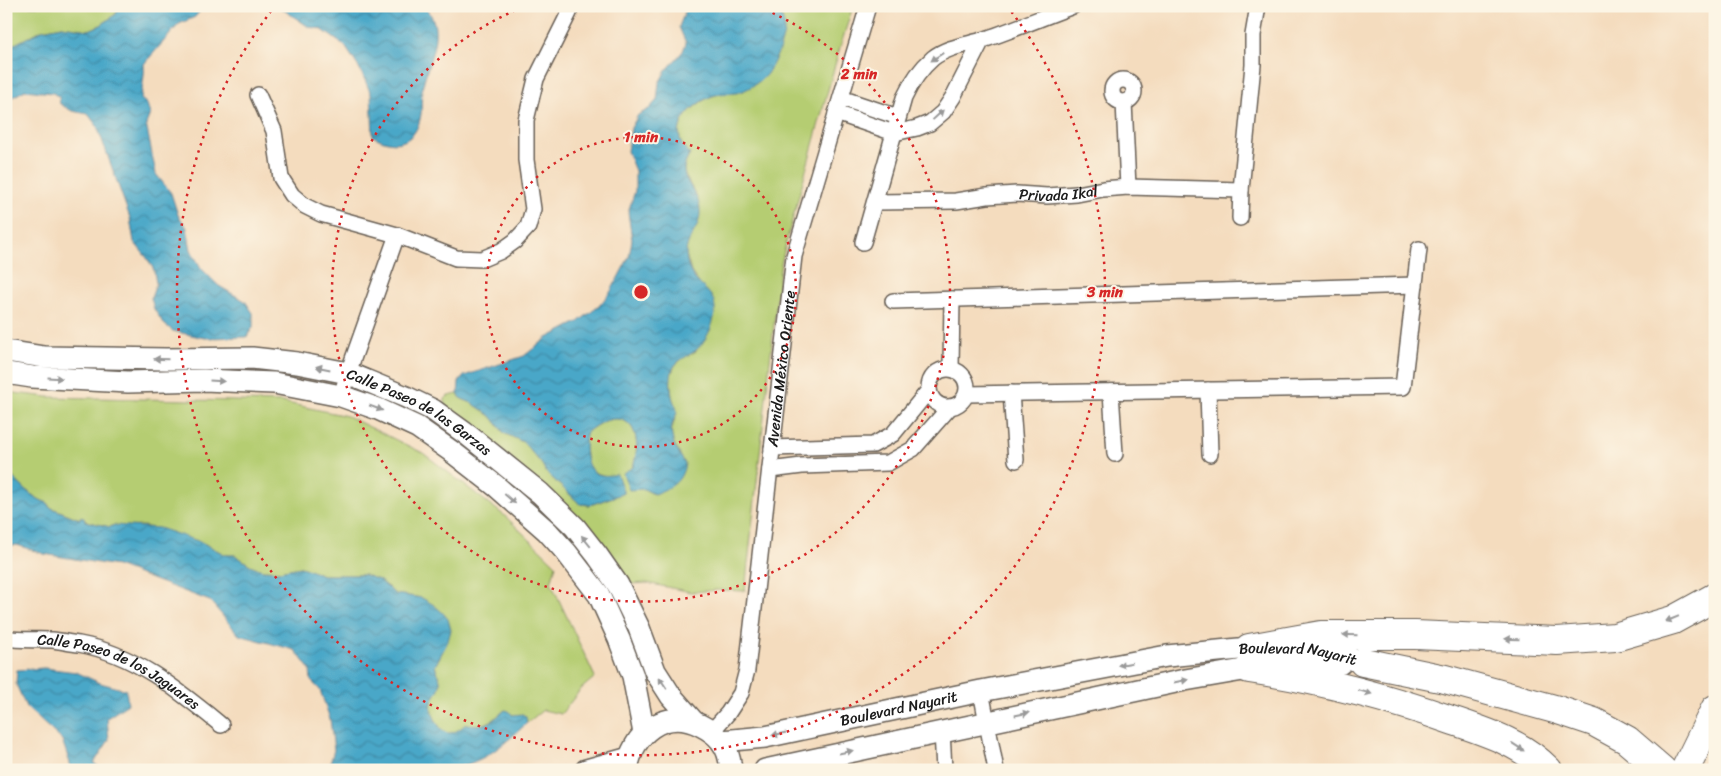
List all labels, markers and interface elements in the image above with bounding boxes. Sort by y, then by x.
one-way arrow [930,52,944,62]
text: 2 min [840,61,878,87]
one-way arrow [932,110,945,121]
text: 1 min [624,124,659,150]
street label: Privada Ikal [1018,177,1101,209]
text: 3 min [1086,279,1124,305]
centre of rings [632,283,650,301]
street label: Avenida México Oriente [759,289,803,449]
one-way arrow [153,355,169,363]
street label: Calle Paseo de las Garzas [343,361,498,463]
one-way arrow [315,364,331,372]
one-way arrow [47,375,63,383]
one-way arrow [209,377,225,385]
one-way arrow [369,404,384,412]
one-way arrow [504,493,517,504]
one-way arrow [580,535,591,548]
one-way arrow [1664,616,1679,624]
street label: Calle Paseo de los Jaguares [37,627,206,717]
one-way arrow [1341,631,1357,639]
street label: Boulevard Nayarit [1237,635,1360,673]
one-way arrow [1504,635,1520,643]
one-way arrow [1117,661,1133,669]
one-way arrow [658,676,667,690]
one-way arrow [1174,676,1190,684]
street label: Boulevard Nayarit [838,683,960,734]
one-way arrow [1358,689,1373,697]
one-way arrow [1015,710,1030,718]
one-way arrow [771,730,787,738]
one-way arrow [1511,742,1525,752]
one-way arrow [839,748,854,756]

